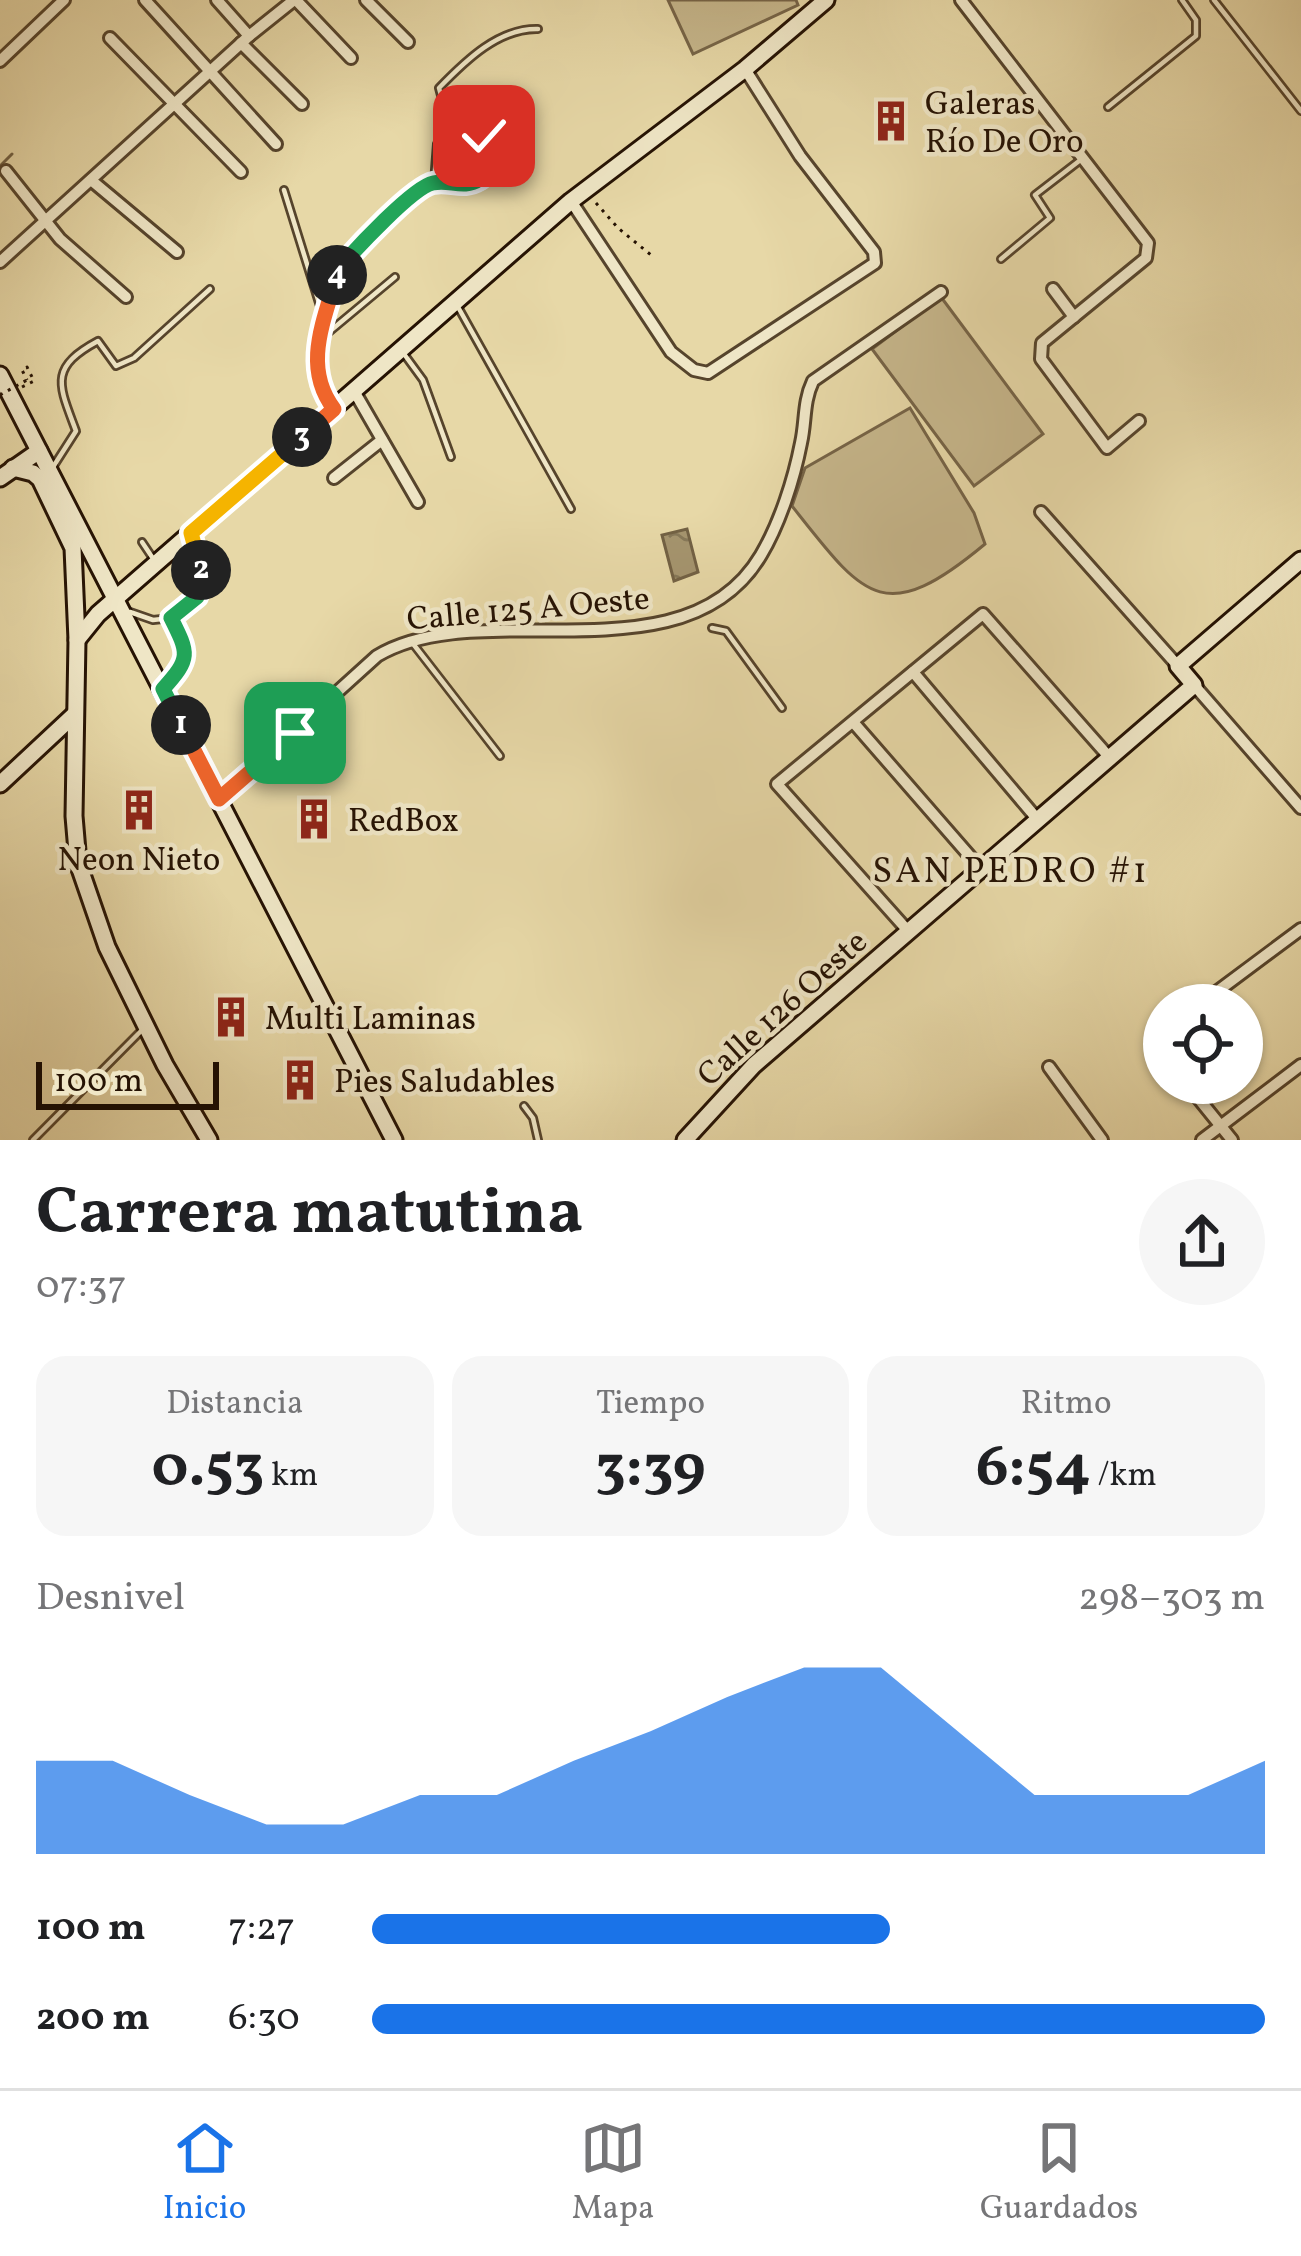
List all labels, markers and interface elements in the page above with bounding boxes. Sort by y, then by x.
place label: Galeras Río De Oro [925,83,1084,167]
pin [433,85,535,187]
building icon: Galeras Río De Oro [868,98,914,144]
icon: check [451,103,517,169]
pin: 4 [307,245,367,305]
text: 4 [327,252,347,298]
pin: 3 [272,407,332,467]
text: 3 [294,414,310,460]
pin: 2 [171,540,231,600]
text: 2 [192,547,210,593]
street label: Calle 125 A Oeste [405,577,652,645]
pin [244,682,346,784]
pin: 1 [151,695,211,755]
icon: arrive [262,700,328,766]
text: 1 [174,702,188,748]
building icon: Neon Nieto [116,787,162,833]
building icon: RedBox [291,796,337,842]
place label: RedBox [348,800,459,846]
place label: Neon Nieto [58,839,220,885]
district label: SAN PEDRO #1 [872,848,1150,898]
street label: Calle 126 Oeste [689,921,879,1099]
map controls [1143,984,1263,1104]
button: locate [1143,984,1263,1104]
building icon: Multi Laminas [208,994,254,1040]
place label: Multi Laminas [265,998,476,1044]
scale bar [36,1056,219,1109]
building icon: Pies Saludables [277,1057,323,1103]
text: 100 m [54,1060,143,1106]
place label: Pies Saludables [334,1061,555,1107]
text: Carrera matutina [36,1169,583,1261]
button: share [1139,1179,1265,1305]
text: 07:37 [36,1260,126,1314]
text: Distancia [166,1382,303,1428]
text: Tiempo [596,1382,705,1428]
text: Ritmo [1021,1382,1112,1428]
text: 0.53 [151,1428,264,1511]
text: 3:39 [595,1428,706,1511]
text: 6:54 [976,1428,1091,1511]
text: km [264,1454,318,1500]
text: /km [1091,1454,1157,1500]
text: Desnivel [36,1572,185,1626]
text: 298–303 m [1078,1572,1265,1626]
text: 100 m [36,1902,146,1956]
text: 7:27 [228,1902,295,1956]
text: 200 m [36,1992,150,2046]
text: 6:30 [228,1992,300,2046]
tab: Inicio [163,2115,246,2233]
tab: Mapa [572,2115,654,2233]
tab: Guardados [980,2115,1138,2233]

